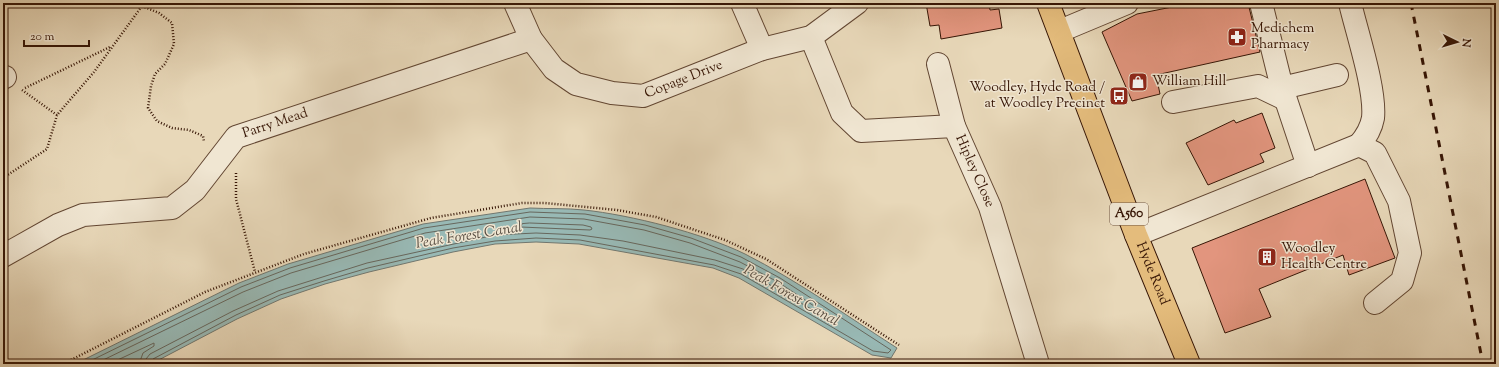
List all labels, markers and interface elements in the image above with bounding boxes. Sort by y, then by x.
place label: Medichem Pharmacy [1251,19,1315,55]
scale bar [24,22,89,48]
north arrow [1437,22,1477,62]
pharmacy icon: Medichem Pharmacy [1226,26,1248,48]
text: 20 m [30,28,55,46]
text: N [1458,37,1474,48]
street label: Copage Drive [642,55,726,104]
shop icon: William Hill [1127,71,1149,93]
place label: William Hill [1152,72,1226,92]
place label: Woodley, Hyde Road / at Woodley Precinct [969,78,1105,114]
bus stop icon: Woodley, Hyde Road / at Woodley Precinct [1108,85,1130,107]
street label: Parry Mead [240,104,311,144]
street label: Hipley Close [949,132,999,211]
road number: A560 [1110,203,1148,225]
water label: Peak Forest Canal [414,217,524,255]
street label: Hyde Road [1130,239,1174,308]
place label: Woodley Health Centre [1281,239,1367,275]
building icon: Woodley Health Centre [1256,246,1278,268]
water label: Peak Forest Canal [739,260,843,332]

